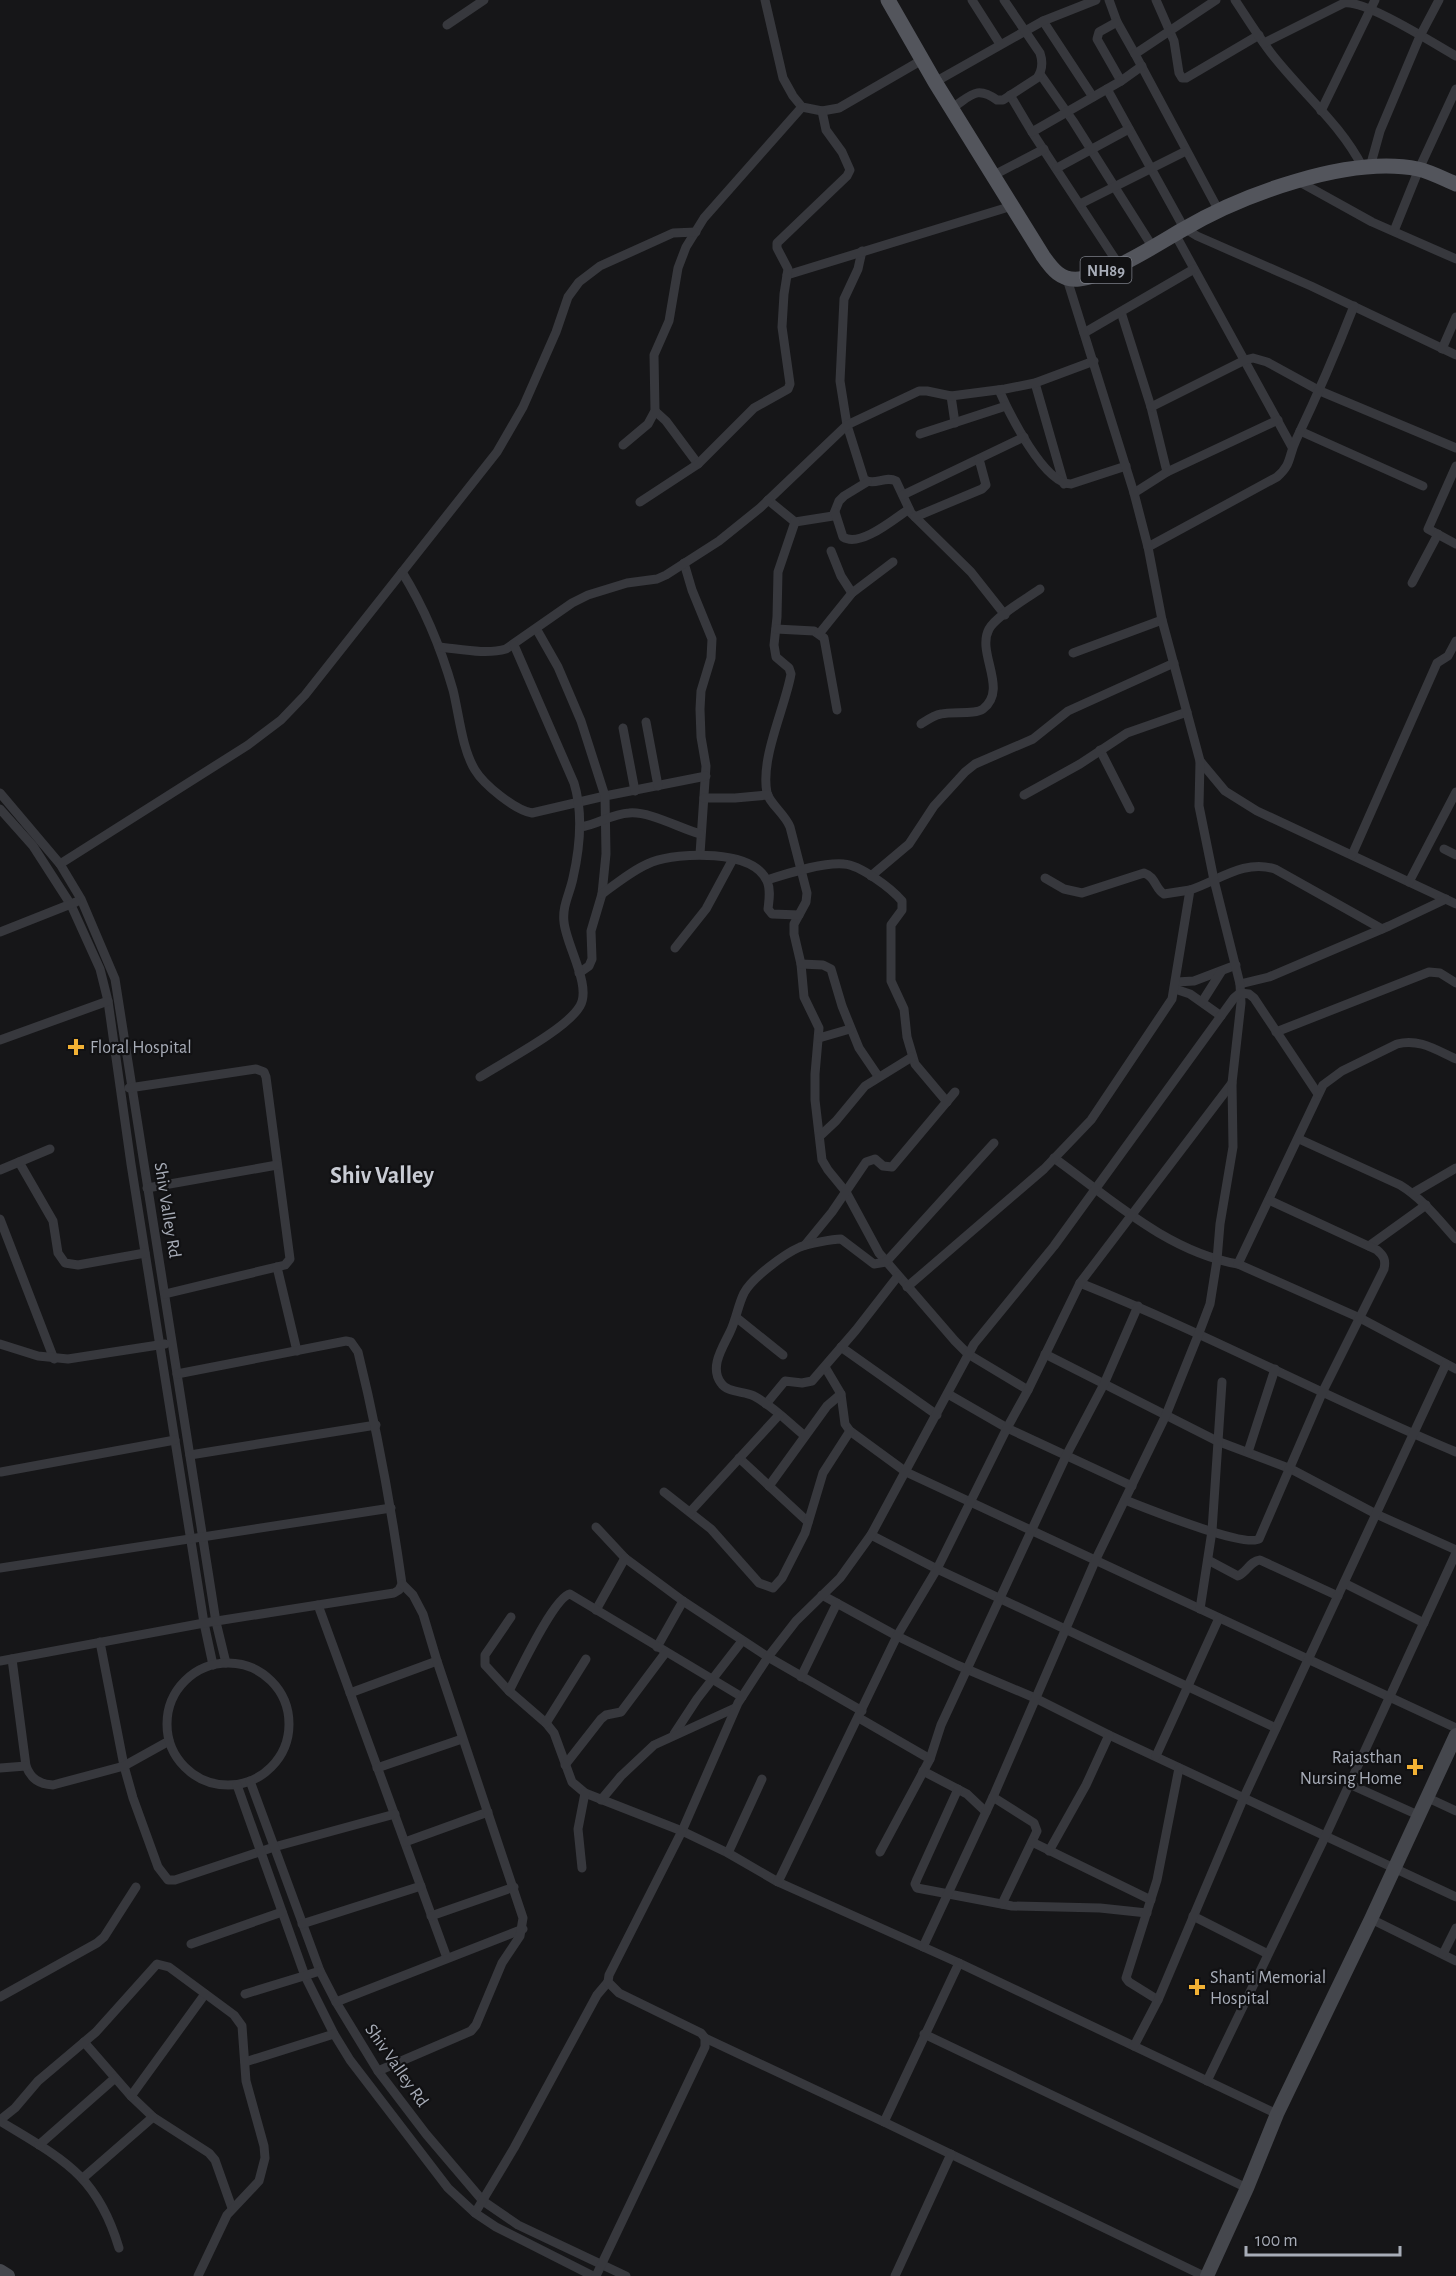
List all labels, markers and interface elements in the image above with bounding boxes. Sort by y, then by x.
road number: NH89 [1080,257,1132,283]
marker: Floral Hospital [67,1038,85,1056]
place label: Floral Hospital [90,1039,192,1057]
street label: Shiv Valley Rd [151,1161,183,1259]
district label: Shiv Valley [330,1164,434,1188]
place label: Rajasthan Nursing Home [1300,1749,1402,1788]
marker: Rajasthan Nursing Home [1406,1758,1424,1776]
place label: Shanti Memorial Hospital [1210,1969,1326,2008]
marker: Shanti Memorial Hospital [1188,1978,1206,1996]
street label: Shiv Valley Rd [361,2021,431,2110]
scale bar [1246,2219,1400,2257]
text: 100 m [1255,2232,1298,2250]

